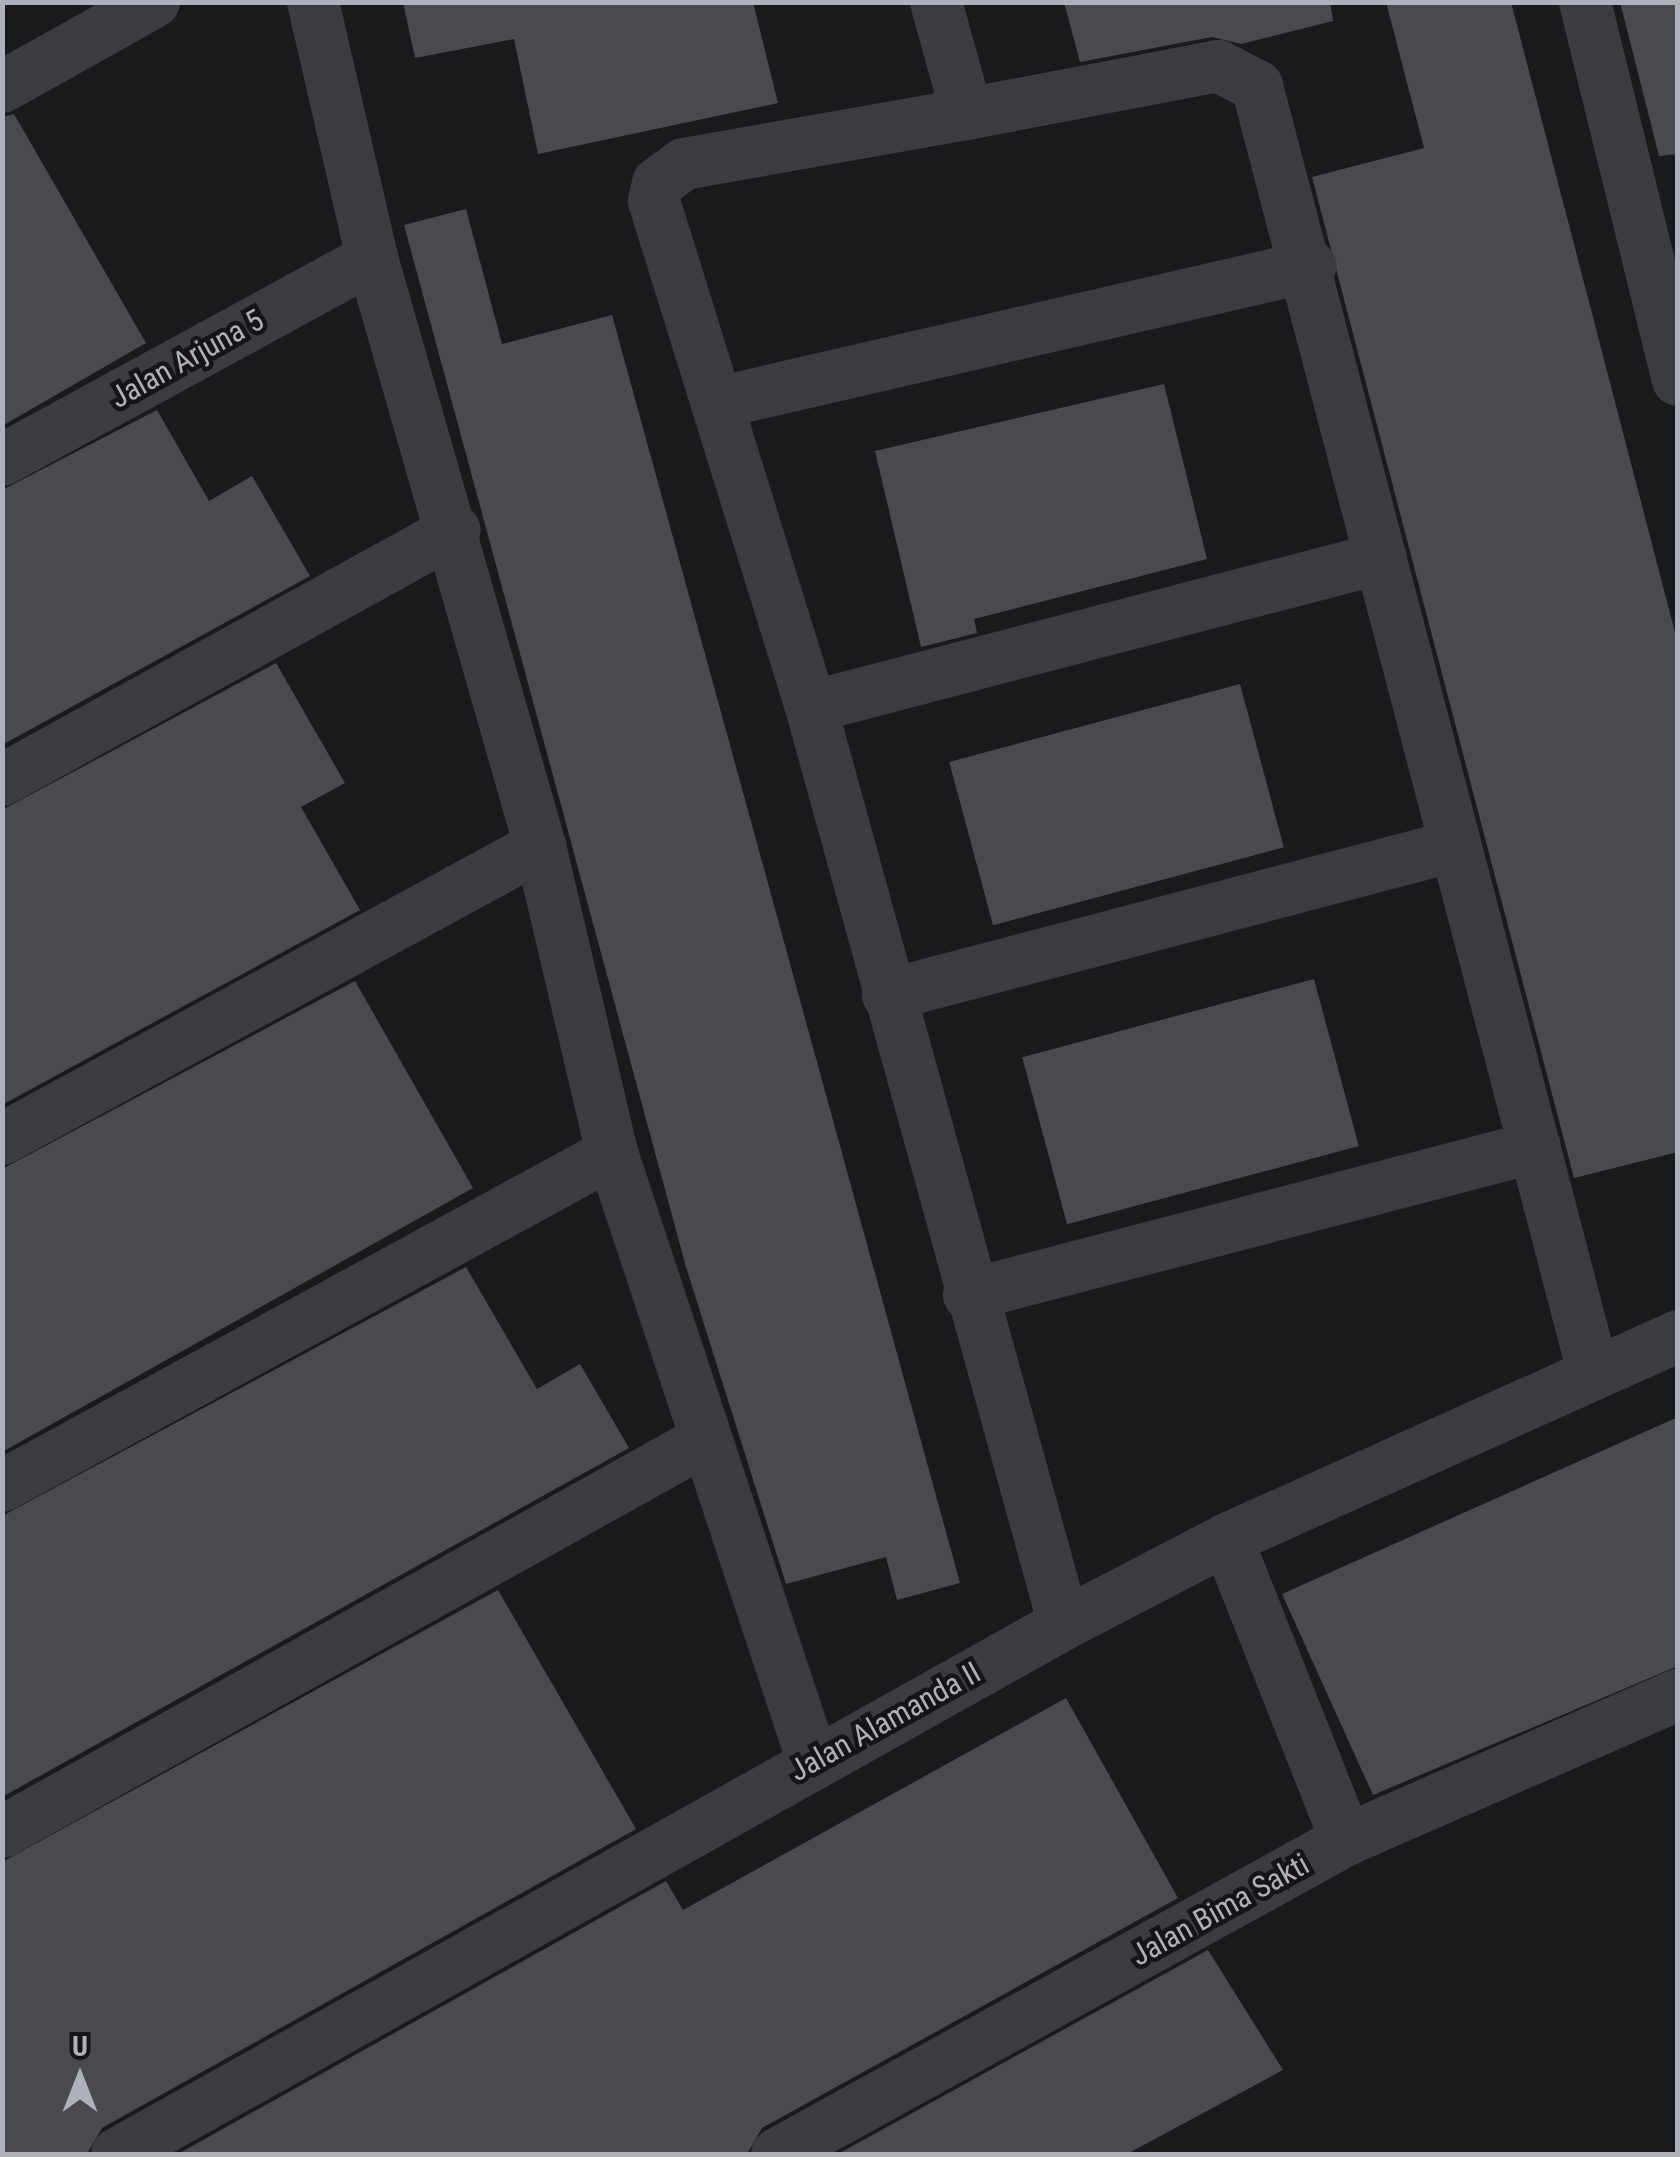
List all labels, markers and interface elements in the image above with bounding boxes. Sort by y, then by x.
street label: Jalan Arjuna 5 [104,302,270,416]
street label: Jalan Alamanda II [783,1655,987,1789]
street label: Jalan Bima Sakti [1125,1846,1315,1974]
north arrow [30,2027,130,2127]
text: U [72,2030,88,2063]

